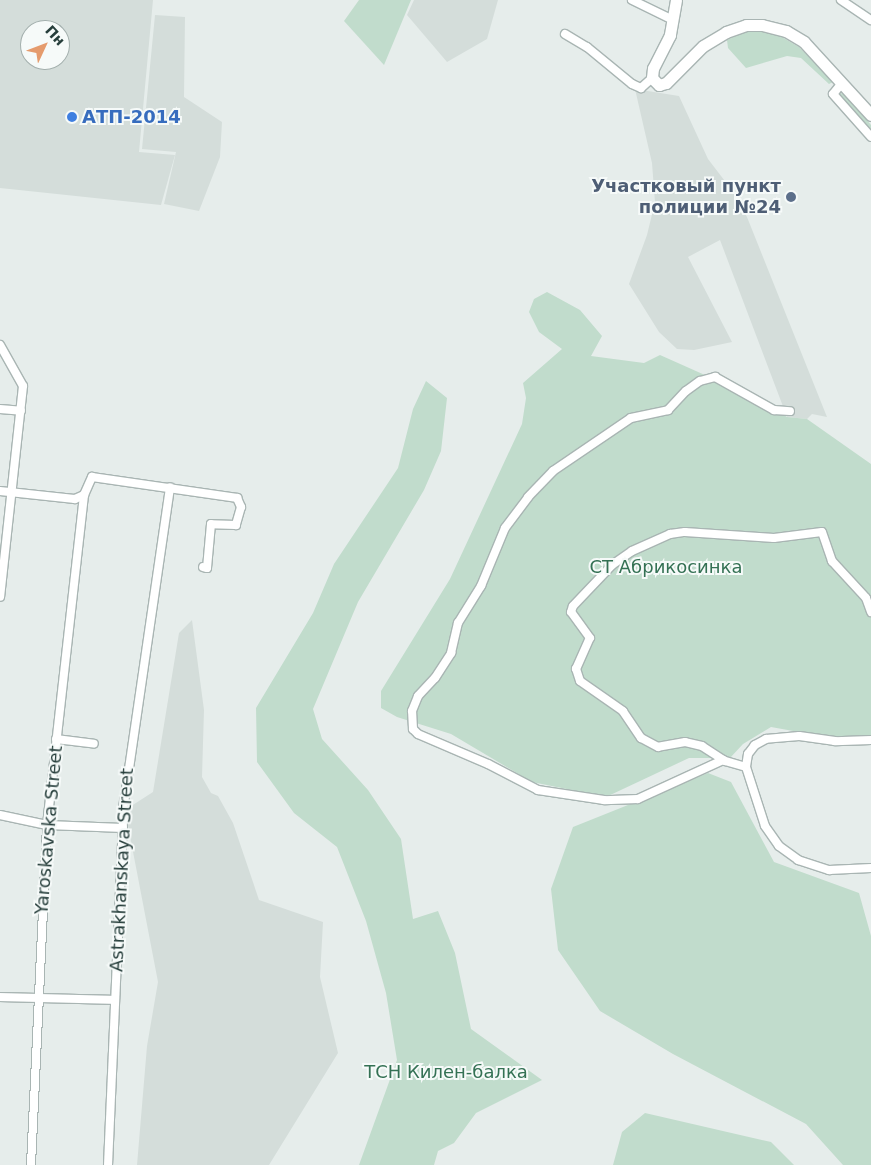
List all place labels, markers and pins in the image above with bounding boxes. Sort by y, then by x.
place label: АТП-2014 [82,106,181,128]
marker: АТП-2014 [66,111,78,123]
place label: Участковый пункт полиции №24 [591,176,781,218]
marker: Участковый пункт полиции №24 [785,191,797,203]

